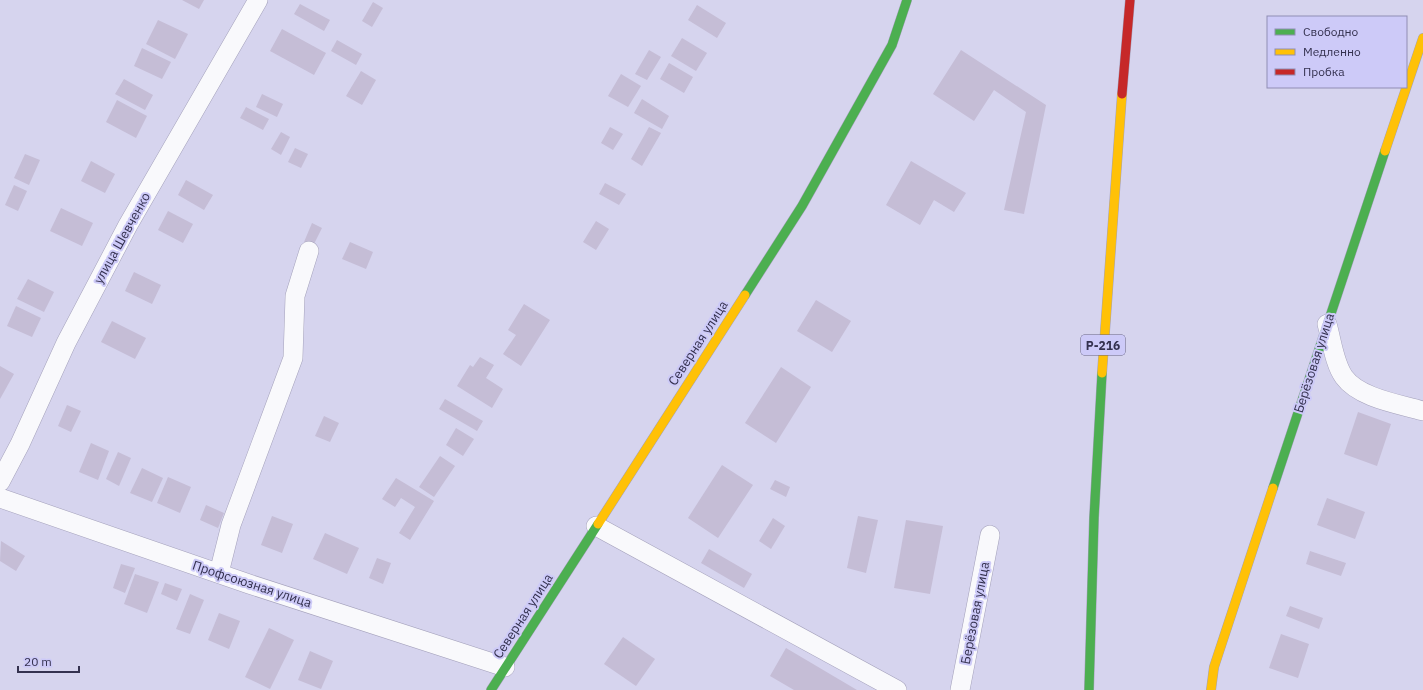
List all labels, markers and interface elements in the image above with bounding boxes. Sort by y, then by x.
legend [1267,16,1407,88]
text: Свободно [1303,24,1359,39]
text: Медленно [1303,44,1361,59]
text: Пробка [1303,64,1345,79]
street label: улица Шевченко [90,189,154,287]
street label: Северная улица [664,297,732,389]
street label: Берёзовая улица [1290,311,1338,415]
road number: Р-216 [1081,335,1125,355]
street label: Профсоюзная улица [190,557,314,611]
street label: Берёзовая улица [957,560,993,666]
street label: Северная улица [489,570,557,662]
scale bar [18,648,79,674]
text: 20 m [24,654,52,669]

